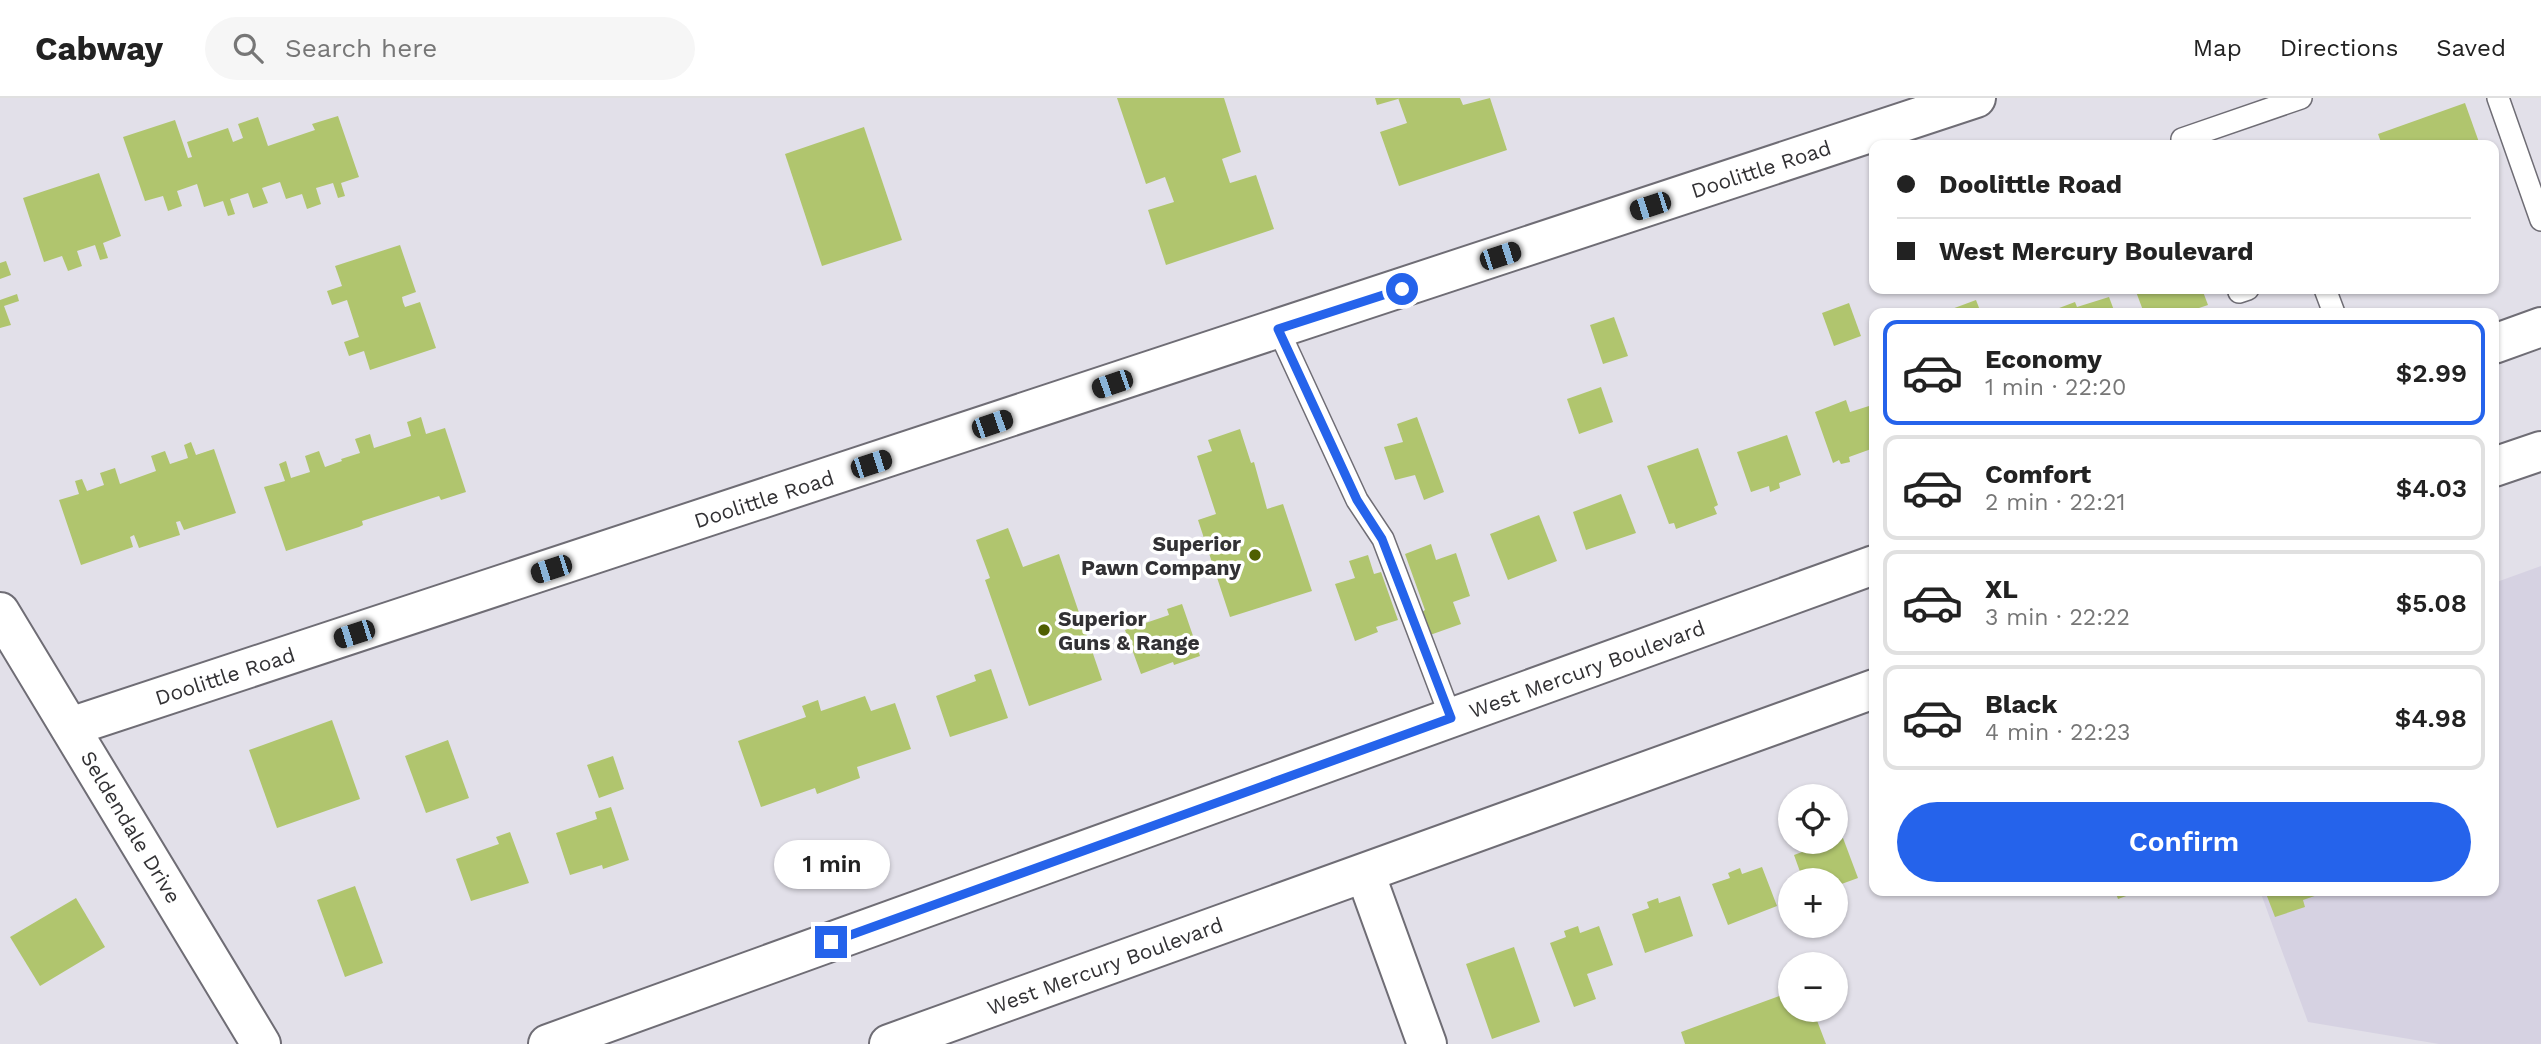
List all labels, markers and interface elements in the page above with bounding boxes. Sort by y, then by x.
search box [205,17,695,80]
text: Cabway [35,29,163,68]
icon: search [229,29,267,67]
text: Search here [285,33,437,63]
text: Map [2193,34,2242,62]
text: Directions [2280,34,2398,62]
text: Saved [2436,34,2506,62]
street label: Doolittle Road [1688,135,1834,203]
text: Doolittle Road [1939,169,2122,199]
car [1627,190,1674,222]
text: West Mercury Boulevard [1939,236,2254,266]
car [1477,240,1524,272]
route start [1386,273,1418,305]
icon: car [1901,341,1964,404]
text: Economy [1985,344,2102,374]
text: $2.99 [2396,358,2467,388]
car [1089,367,1136,401]
text: 1 min · 22:20 [1985,374,2126,401]
car [969,407,1016,441]
car [848,448,895,480]
icon: car [1901,456,1964,519]
text: Comfort [1985,459,2091,489]
street label: Doolittle Road [691,465,837,533]
text: $4.03 [2396,473,2467,503]
text: 2 min · 22:21 [1985,489,2125,516]
place label: Superior Pawn Company [1081,531,1241,580]
marker: Superior Pawn Company [1247,547,1263,563]
car [528,553,575,585]
icon: car [1901,571,1964,634]
text: XL [1985,574,2018,604]
text: $5.08 [2396,588,2467,618]
text: 3 min · 22:22 [1985,604,2130,631]
place label: Superior Guns & Range [1058,606,1200,655]
street label: West Mercury Boulevard [1466,615,1708,723]
car [331,618,378,650]
marker: Superior Guns & Range [1036,622,1052,638]
street label: Doolittle Road [152,642,298,710]
icon: car [1901,686,1964,749]
text: Black [1985,689,2057,719]
text: $4.98 [2395,703,2467,733]
text: 4 min · 22:23 [1985,719,2131,746]
street label: Seldendale Drive [76,746,186,908]
map controls [1778,784,1848,1022]
button: locate [1778,784,1848,854]
button: Confirm [1897,802,2471,882]
callout: 1 min [773,840,889,890]
text: 1 min [802,851,862,878]
button: + [1778,868,1848,938]
street label: West Mercury Boulevard [984,912,1226,1020]
route end [815,926,847,958]
button: − [1778,952,1848,1022]

